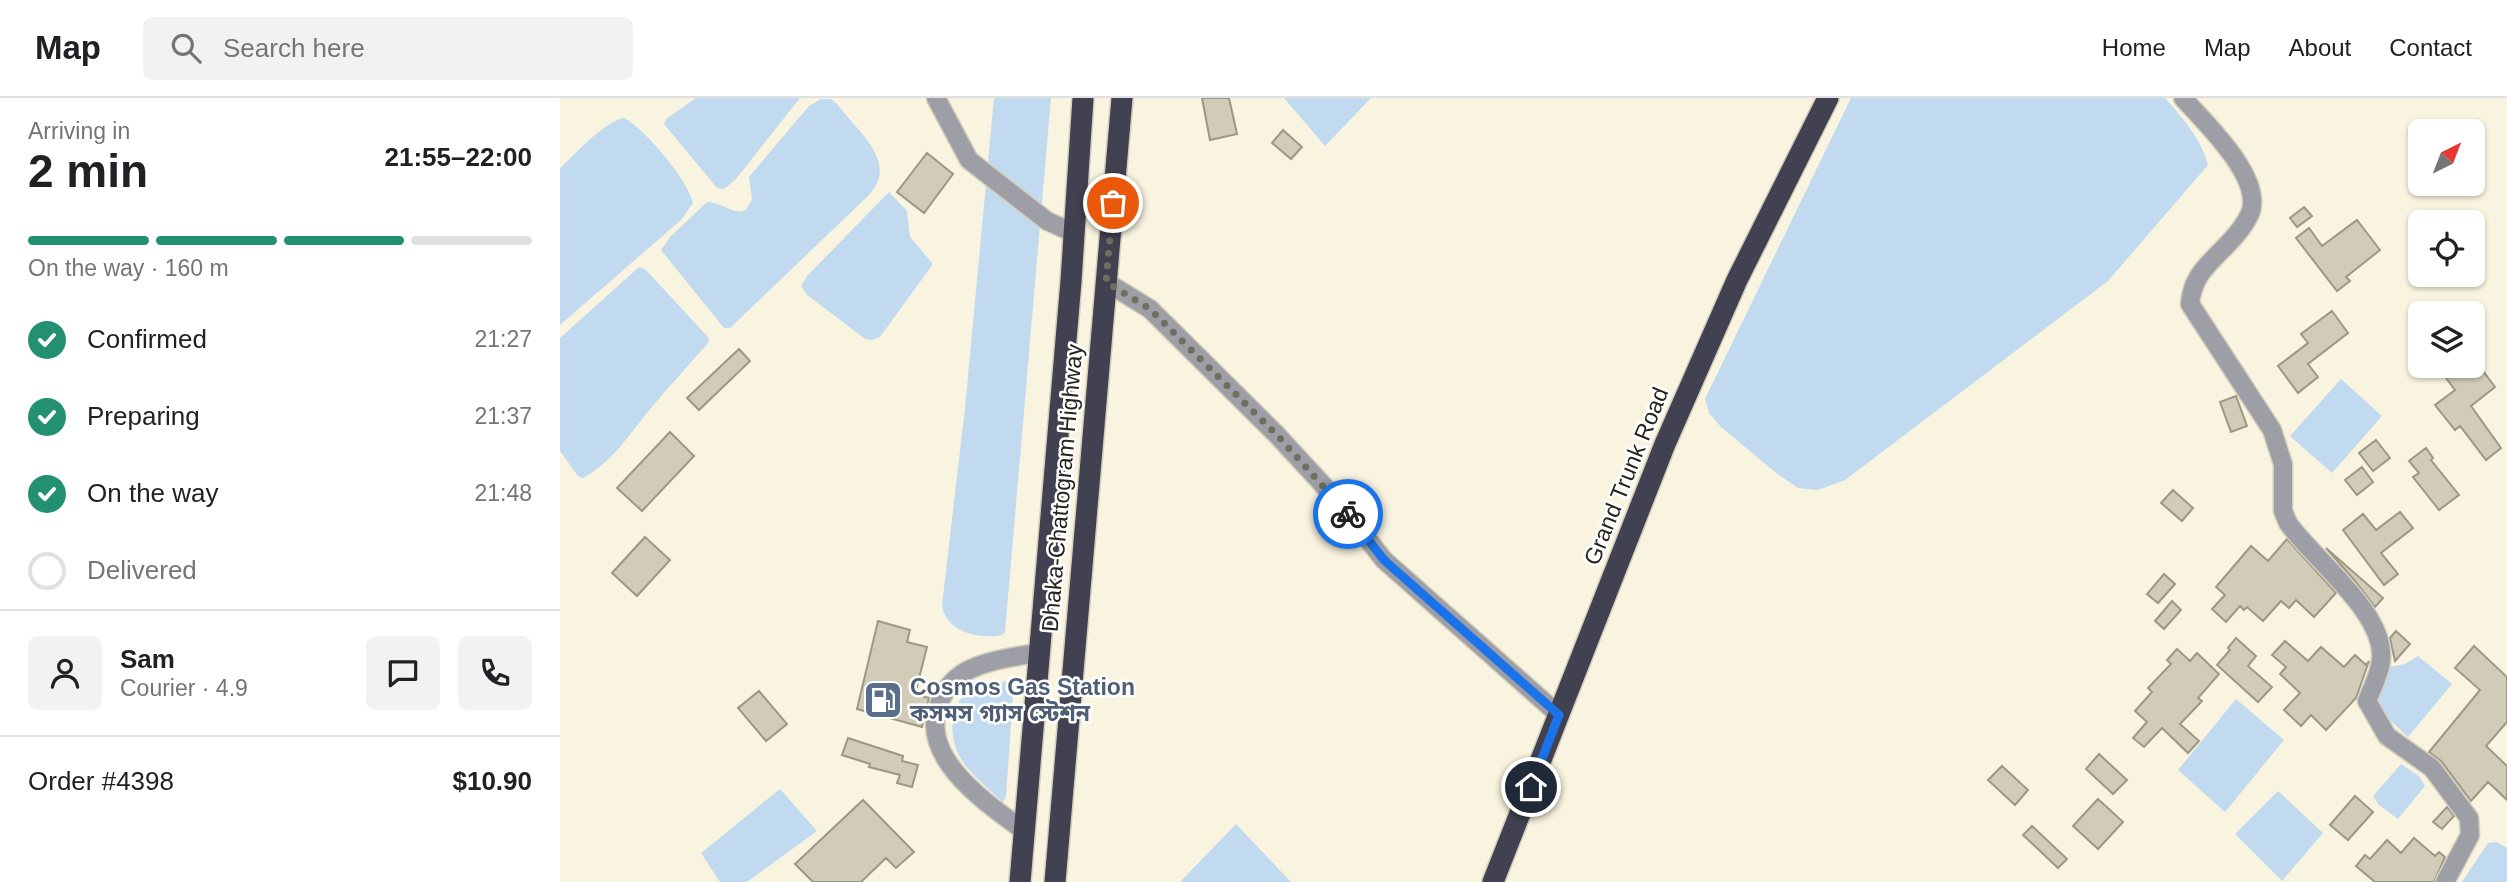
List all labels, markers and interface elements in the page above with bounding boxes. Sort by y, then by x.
search box [143,17,633,80]
text: Map [35,29,101,66]
icon: search [167,29,205,67]
text: Search here [223,33,365,63]
text: Home [2102,34,2166,61]
text: Map [2204,34,2251,61]
text: About [2289,34,2351,61]
text: Contact [2389,34,2472,61]
text: Arriving in [28,118,130,144]
north arrow [2408,119,2485,196]
map controls [2408,119,2485,378]
text: 21:55–22:00 [385,142,532,172]
text: 2 min [28,145,148,197]
pin [1083,173,1143,233]
icon: bag [1094,184,1132,222]
button: locate [2408,210,2485,287]
text: On the way · 160 m [28,255,229,281]
button: layers [2408,301,2485,378]
icon: check [28,321,66,359]
text: Confirmed [87,324,207,354]
text: 21:27 [474,326,532,352]
street label: Dhaka-Chattogram Highway [1036,342,1088,633]
street label: Grand Trunk Road [1579,383,1673,569]
icon: check [28,398,66,436]
text: Preparing [87,401,200,431]
text: 21:37 [474,403,532,429]
icon: check [28,475,66,513]
text: On the way [87,478,219,508]
courier [1313,479,1383,549]
text: 21:48 [474,480,532,506]
icon: bike [1329,495,1367,533]
text: Delivered [87,555,197,585]
button: person [28,636,102,710]
button: chat [366,636,440,710]
button: phone [458,636,532,710]
text: Sam [120,644,175,674]
place label: Cosmos Gas Station কসমস গ্যাস স্টেশন [909,674,1135,726]
text: Courier · 4.9 [120,675,248,701]
fuel station icon: Cosmos Gas Station কসমস গ্যাস স্টেশন [862,679,904,721]
pin [1501,757,1561,817]
text: Order #4398 [28,766,174,796]
text: $10.90 [452,766,532,796]
icon: home [1512,768,1550,806]

